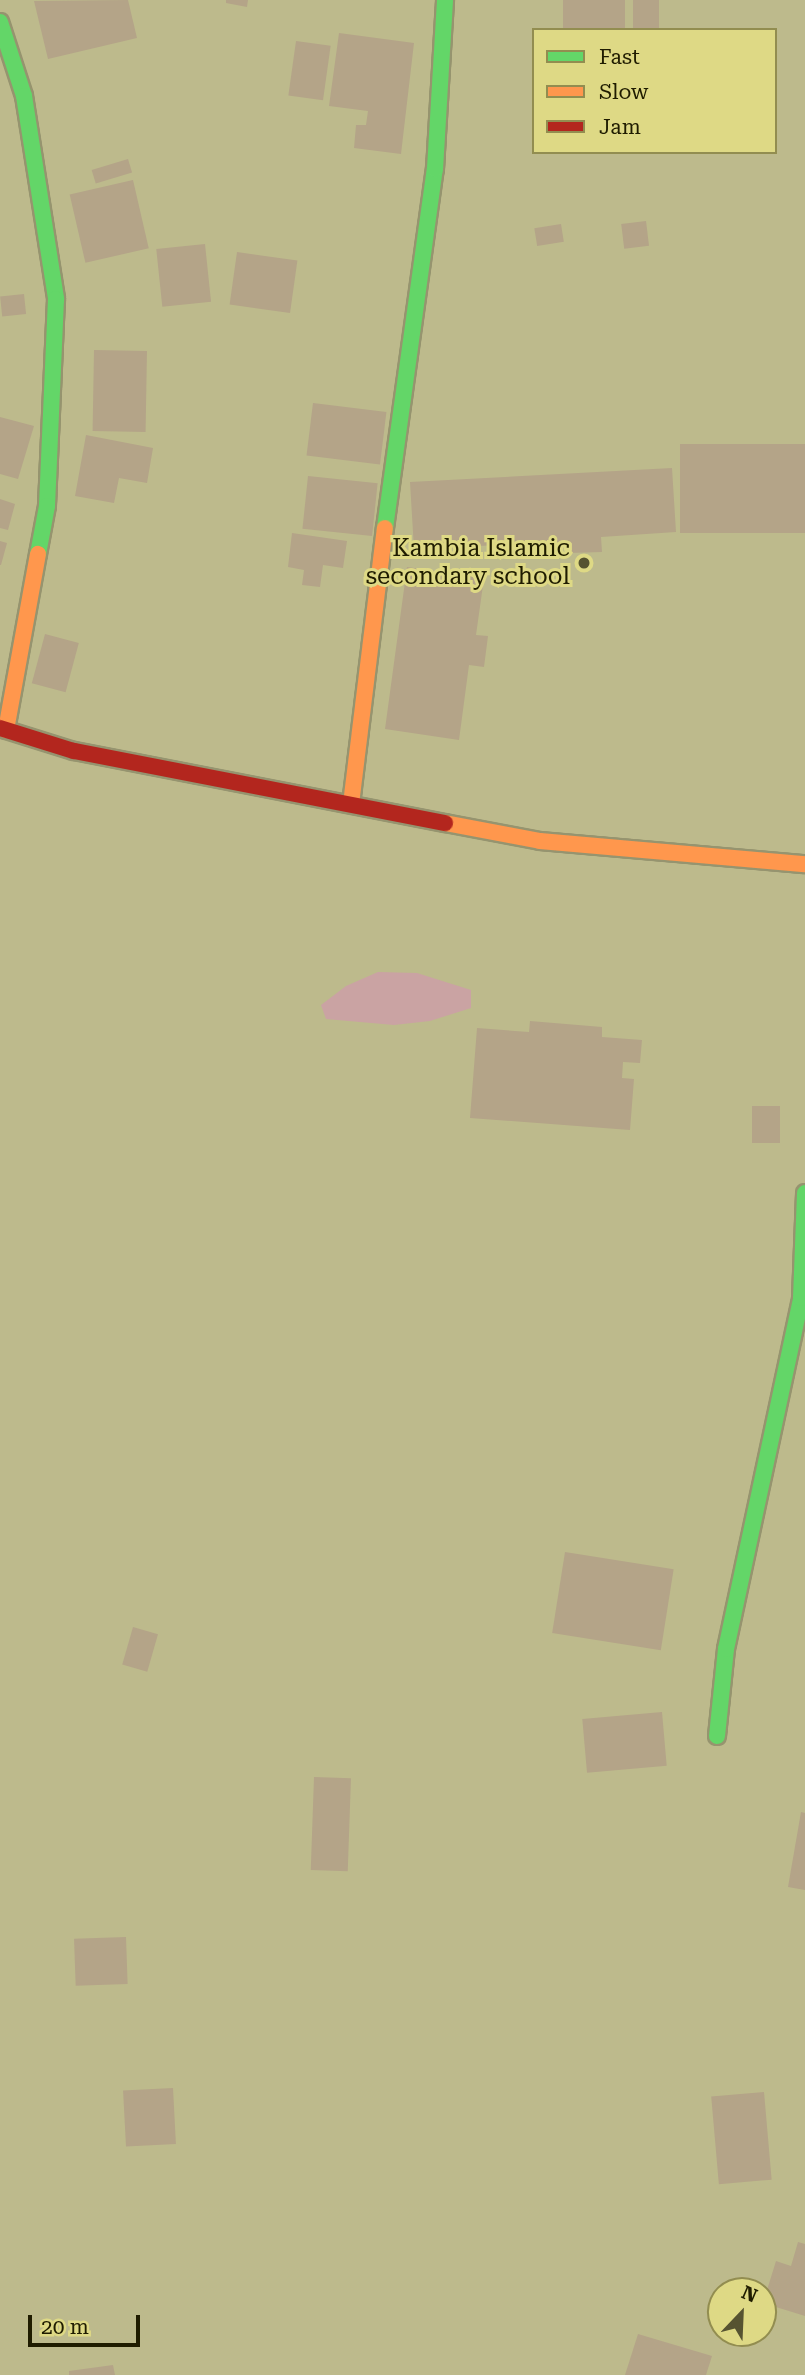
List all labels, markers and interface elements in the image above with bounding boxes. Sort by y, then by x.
legend [532,28,777,154]
text: Fast [599,45,640,69]
text: Slow [599,80,648,104]
text: Jam [599,115,641,139]
place label: Kambia Islamic secondary school [366,535,570,591]
marker: Kambia Islamic secondary school [576,555,592,571]
north arrow [707,2277,777,2347]
text: N [738,2281,761,2307]
scale bar [32,2302,144,2346]
text: 20 m [41,2315,89,2339]

